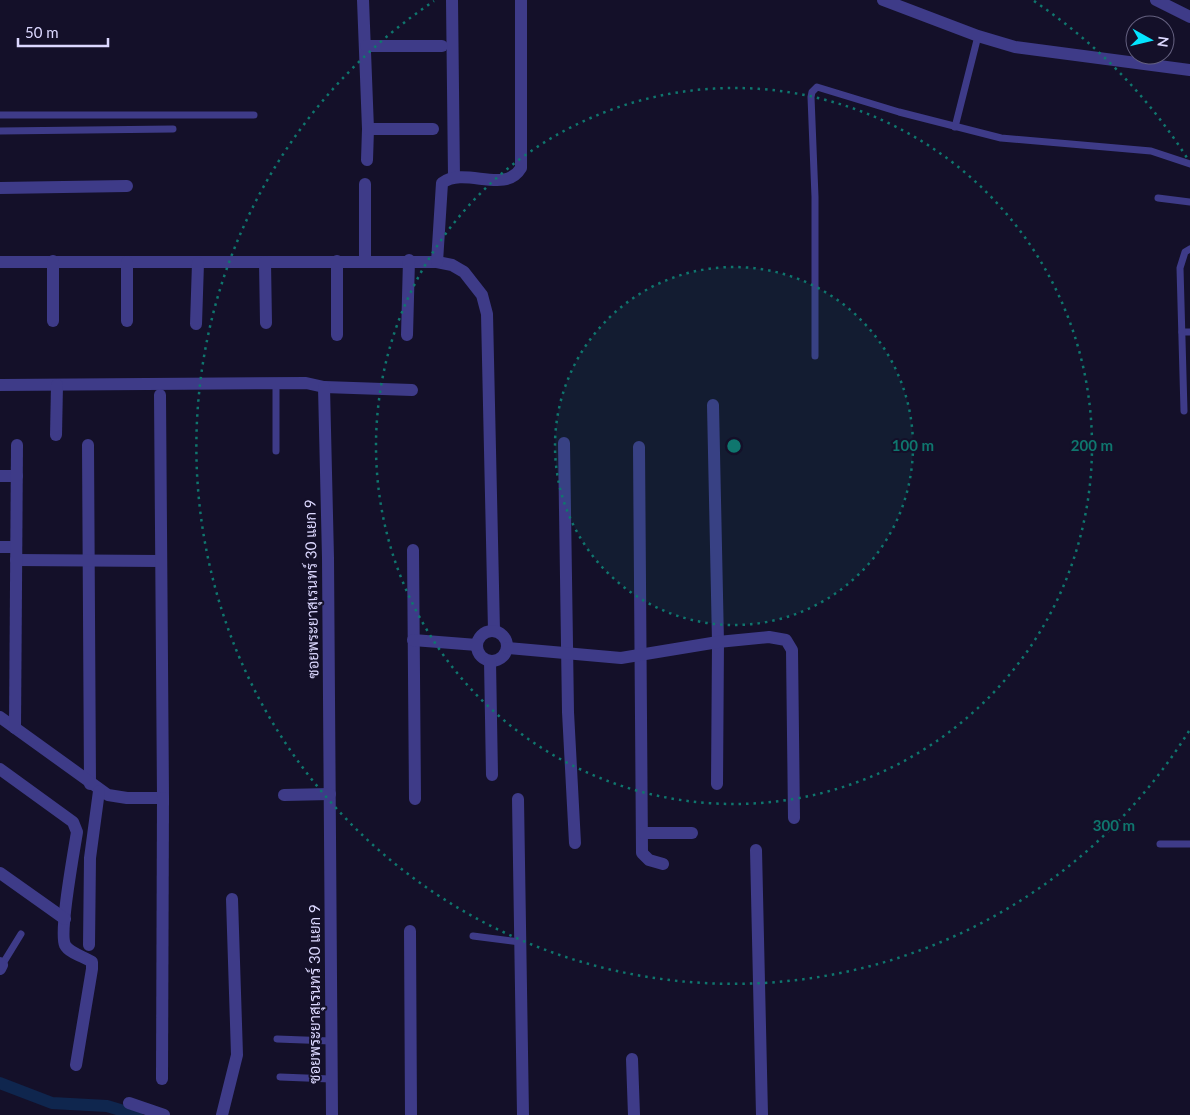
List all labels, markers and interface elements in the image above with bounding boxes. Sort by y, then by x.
scale bar [18,15,108,47]
north arrow [1125,15,1175,65]
text: 50 m [25,23,59,41]
text: N [1154,35,1173,48]
text: 100 m [892,436,934,454]
text: 200 m [1071,436,1113,454]
centre of rings [725,437,743,455]
street label: ซอยพระยาสุเรนทร์ 30 แยก 9 [300,499,325,679]
text: 300 m [1093,816,1135,834]
street label: ซอยพระยาสุเรนทร์ 30 แยก 9 [305,904,326,1084]

